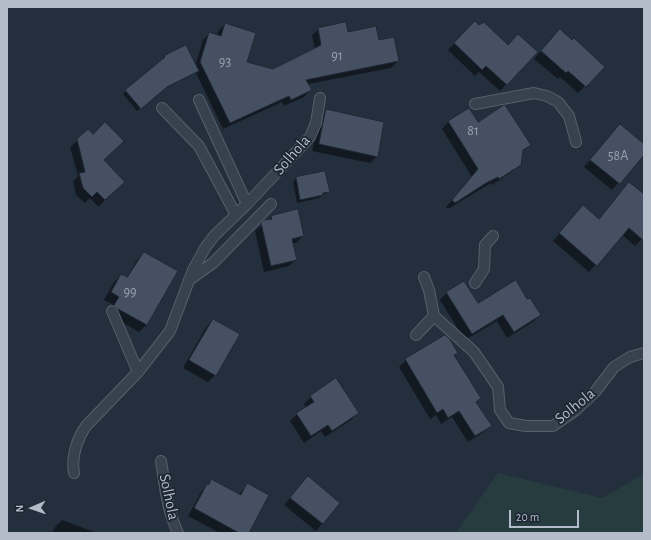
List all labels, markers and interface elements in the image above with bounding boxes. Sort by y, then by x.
house number: 91 [331,48,343,64]
house number: 93 [219,54,231,70]
house number: 81 [467,123,479,139]
street label: Solhola [269,131,315,179]
house number: 58A [608,148,628,164]
house number: 99 [123,284,137,300]
street label: Solhola [551,384,599,428]
street label: Solhola [155,472,183,522]
north arrow [12,488,52,528]
scale bar [511,502,581,528]
text: N [14,504,25,512]
text: 20 m [516,511,539,523]

